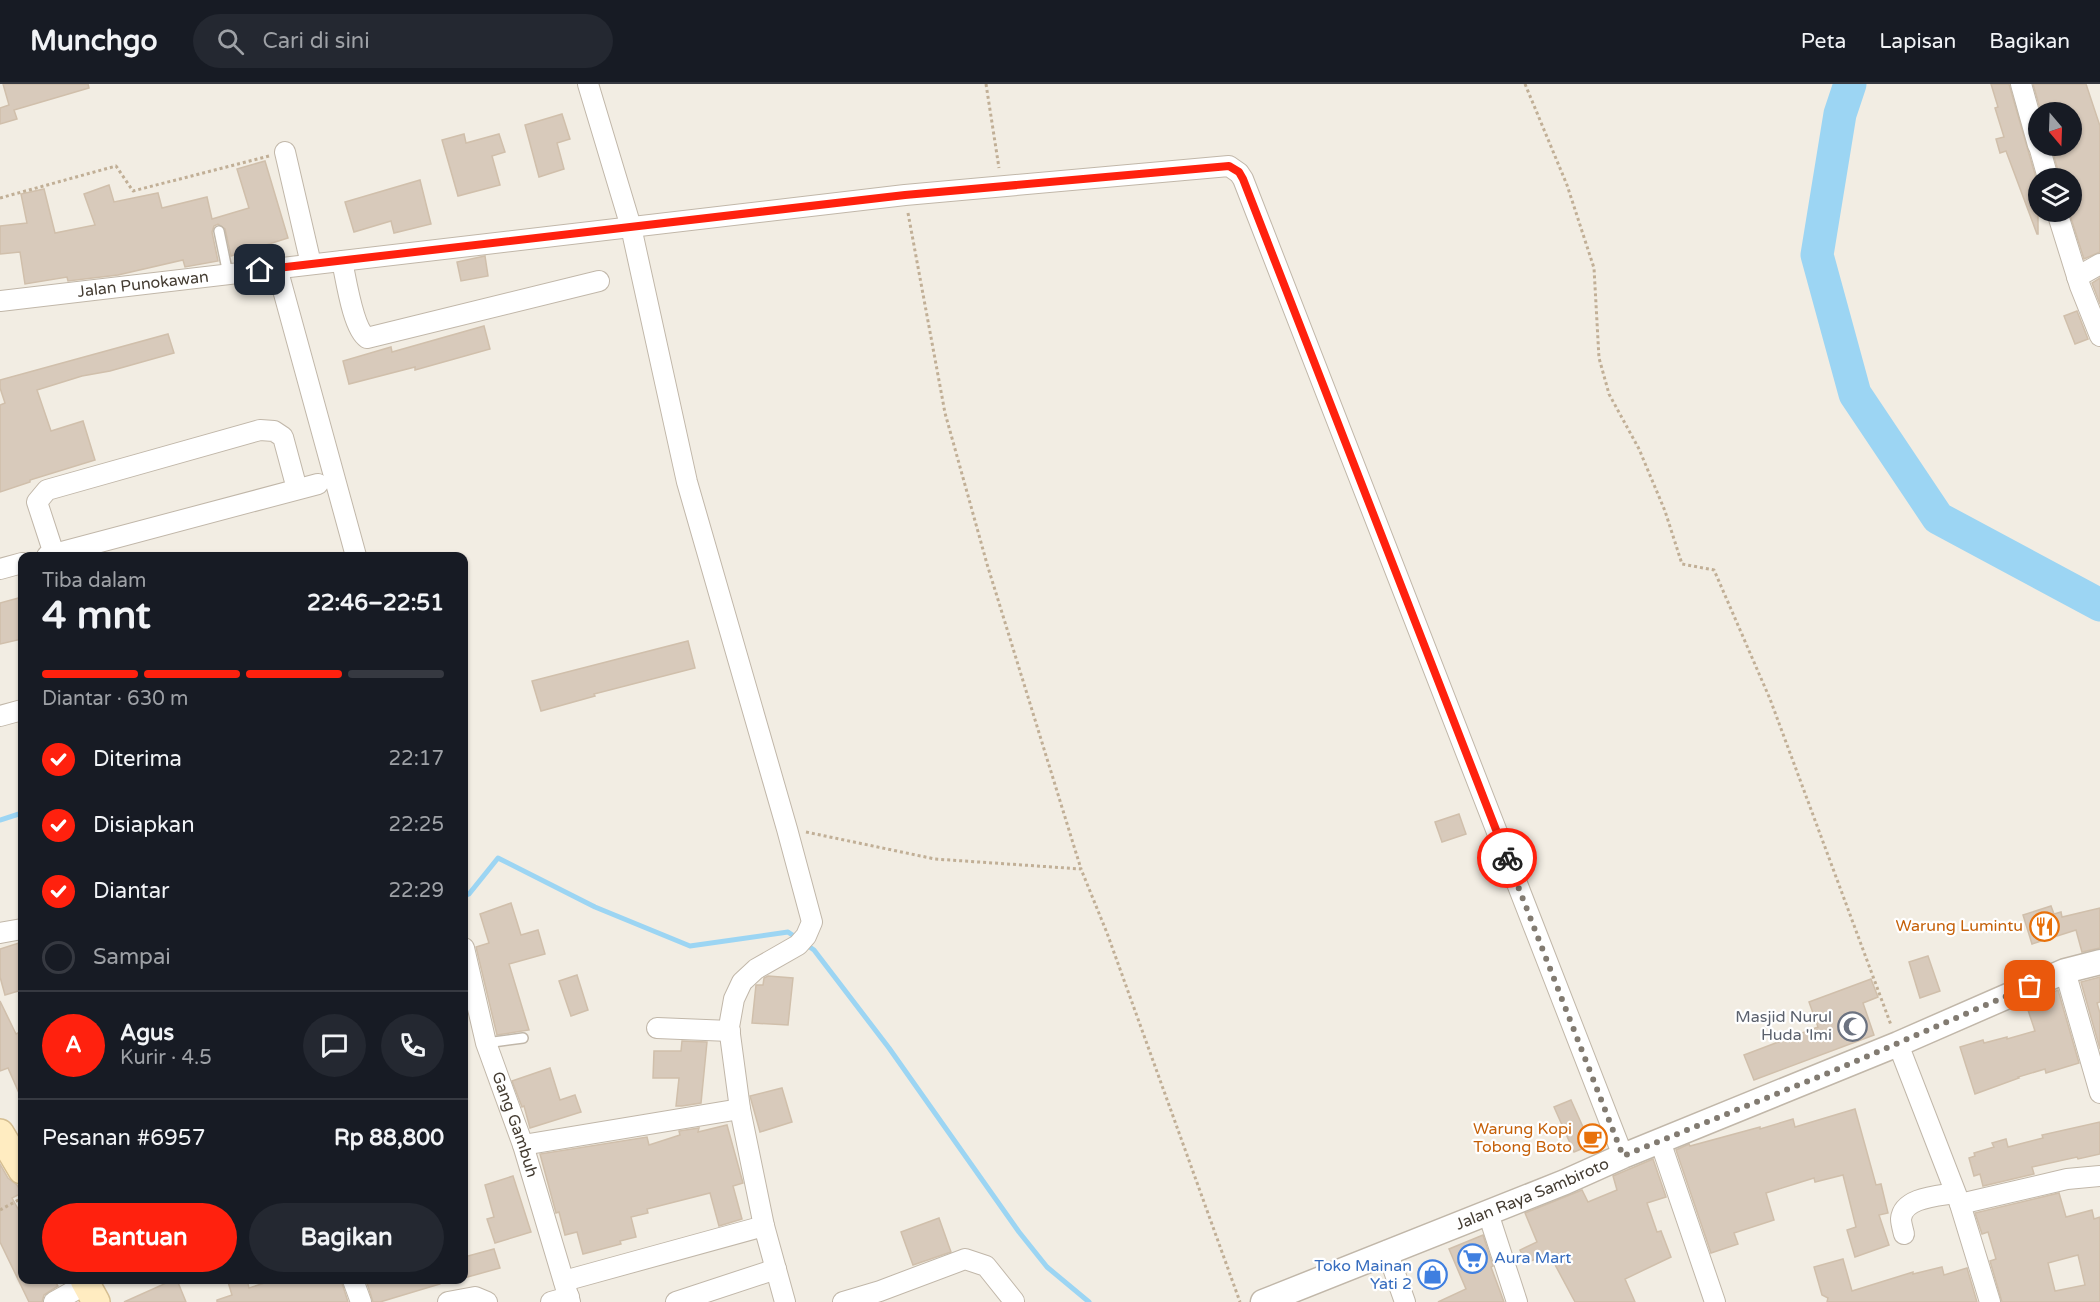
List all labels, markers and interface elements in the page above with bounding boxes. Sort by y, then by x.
search box [193,14,613,68]
text: Munchgo [30,24,157,58]
icon: search [214,25,247,58]
text: Cari di sini [262,28,370,54]
text: Peta [1801,29,1846,54]
text: Lapisan [1879,29,1956,54]
text: Bagikan [1989,29,2070,54]
north arrow [2028,102,2082,156]
map controls [2028,102,2082,222]
button: layers [2028,168,2082,222]
pin [234,244,285,295]
icon: home [243,253,276,286]
street label: Jalan Punokawan [76,267,210,302]
text: Tiba dalam [42,569,146,593]
text: 22:46–22:51 [307,590,444,616]
text: 4 mnt [42,592,151,639]
text: Diantar · 630 m [42,687,188,711]
icon: check [42,743,75,776]
text: Diterima [93,746,182,772]
text: 22:17 [389,747,444,771]
icon: check [42,809,75,842]
text: Disiapkan [93,812,195,838]
text: 22:25 [389,813,444,837]
courier [1477,828,1537,888]
icon: bike [1491,842,1524,875]
icon: check [42,875,75,908]
text: Diantar [93,878,169,904]
text: 22:29 [389,879,444,903]
restaurant icon: Warung Lumintu [2028,910,2060,942]
place label: Warung Lumintu [1896,916,2023,936]
text: Sampai [93,944,171,970]
pin [2004,960,2055,1011]
icon: bag [2013,969,2046,1002]
place label: Masjid Nurul Huda 'lmi [1735,1007,1832,1045]
mosque icon: Masjid Nurul Huda 'lmi [1837,1010,1869,1042]
button: chat [303,1014,366,1077]
button: phone [381,1014,444,1077]
text: Agus [120,1020,174,1046]
text: A [65,1032,82,1058]
text: Kurir · 4.5 [120,1046,212,1070]
street label: Gang Gambuh [487,1069,542,1180]
place label: Warung Kopi Tobong Boto [1473,1119,1572,1157]
cafe icon: Warung Kopi Tobong Boto [1577,1122,1609,1154]
text: Pesanan #6957 [42,1125,205,1151]
text: Rp 88,800 [334,1125,444,1151]
street label: Jalan Raya Sambiroto [1452,1154,1612,1235]
button: Bantuan [42,1203,237,1272]
button: Bagikan [249,1203,444,1272]
supermarket icon: Aura Mart [1457,1242,1489,1274]
place label: Aura Mart [1494,1248,1571,1268]
place label: Toko Mainan Yati 2 [1314,1256,1412,1294]
shop icon: Toko Mainan Yati 2 [1417,1259,1449,1291]

